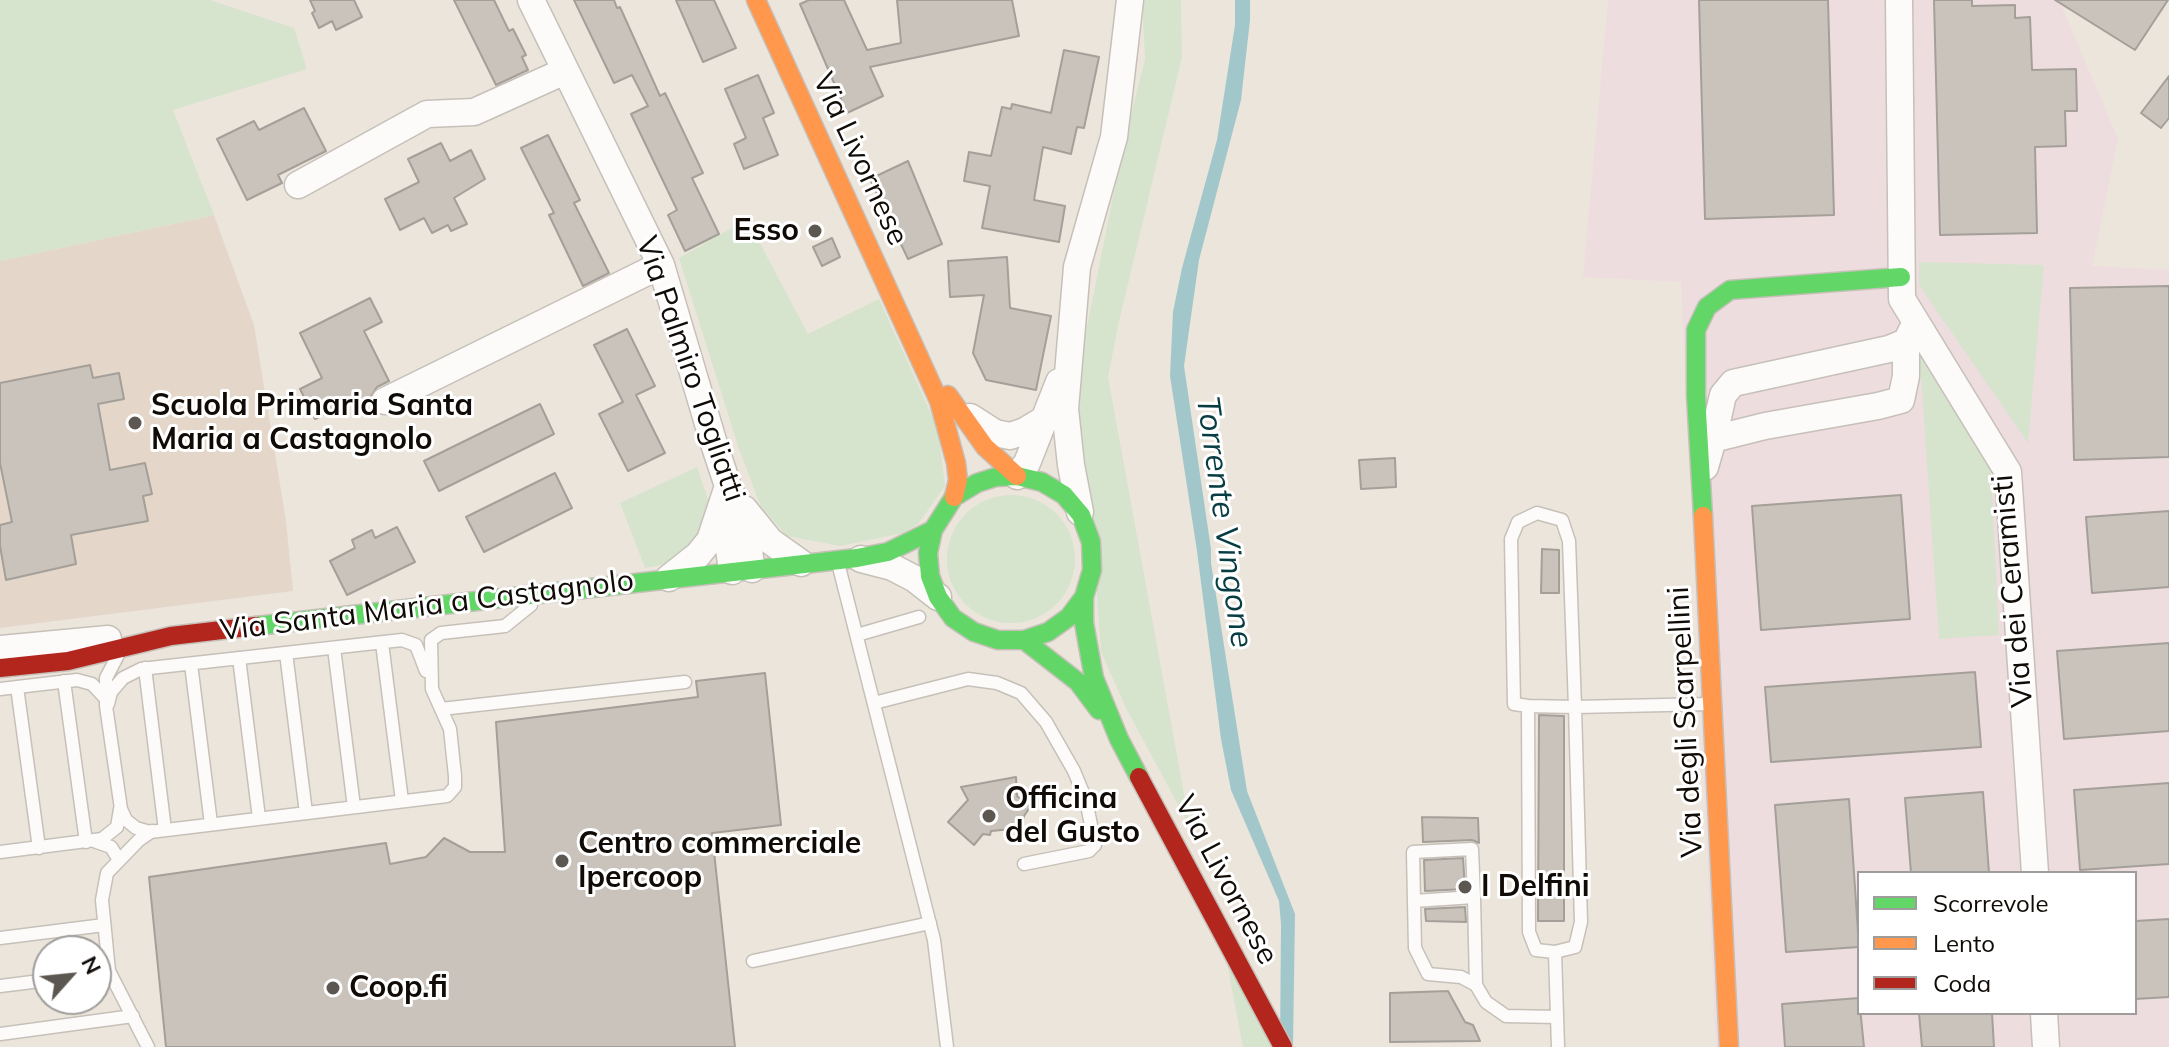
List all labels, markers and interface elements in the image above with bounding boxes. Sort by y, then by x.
street label: Via Livornese [804,67,916,251]
place label: Esso [733,213,799,249]
marker: Esso [806,222,824,240]
street label: Via Palmiro Togliatti [628,232,752,506]
place label: Scuola Primaria Santa Maria a Castagnolo [151,388,473,458]
water label: Torrente Vingone [1187,394,1261,650]
marker: Scuola Primaria Santa Maria a Castagnolo [126,414,144,432]
street label: Via dei Ceramisti [1985,473,2041,709]
street label: Via Santa Maria a Castagnolo [218,563,636,649]
street label: Via degli Scarpellini [1661,586,1711,858]
place label: Officina del Gusto [1005,781,1140,852]
street label: Via Livornese [1166,789,1286,971]
marker: Officina del Gusto [980,807,998,825]
place label: Centro commerciale Ipercoop [578,826,861,896]
marker: Centro commerciale Ipercoop [553,852,571,870]
place label: I Delfini [1481,869,1590,905]
legend [1857,871,2137,1015]
marker: I Delfini [1456,878,1474,896]
text: Scorrevole [1933,888,2049,918]
text: Lento [1933,928,1995,958]
north arrow [32,935,112,1015]
text: N [75,951,108,979]
text: Coda [1933,968,1991,998]
place label: Coop.fi [349,970,448,1006]
marker: Coop.fi [324,979,342,997]

